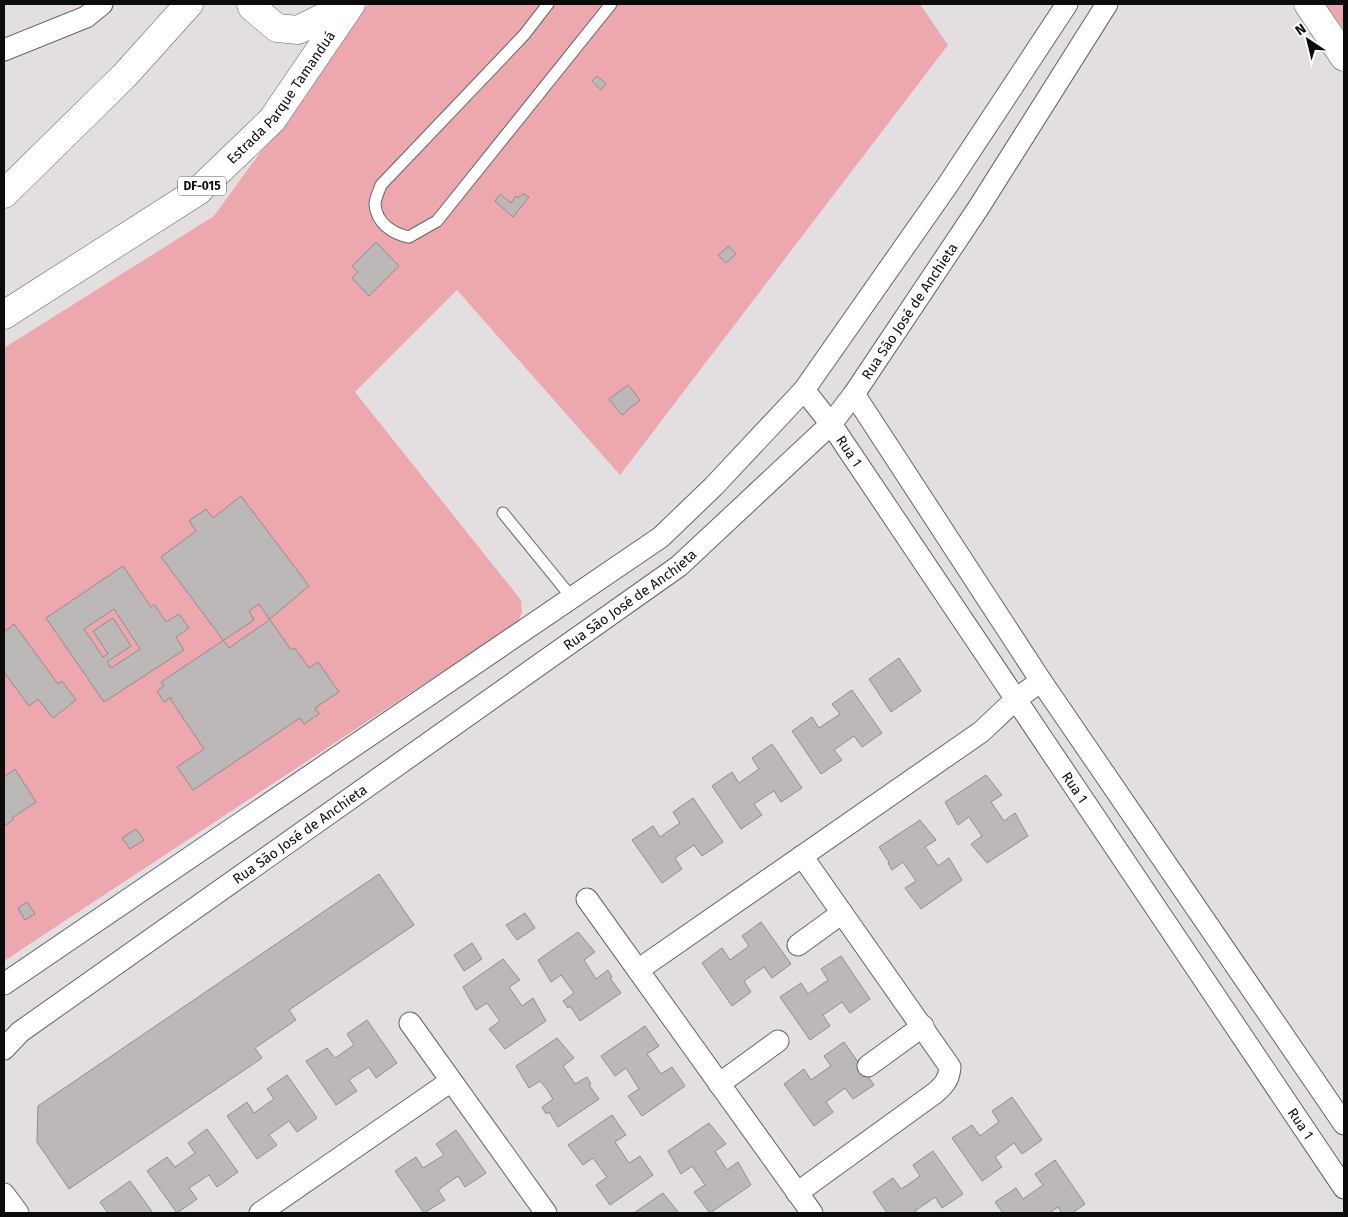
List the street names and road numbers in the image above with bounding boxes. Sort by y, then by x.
street label: Estrada Parque Tamanduá [223,28,339,167]
road number: DF-015 [178,177,226,196]
street label: Rua São José de Anchieta [858,240,961,383]
street label: Rua 1 [833,432,866,470]
street label: Rua São José de Anchieta [560,546,700,654]
street label: Rua 1 [1058,768,1091,806]
street label: Rua São José de Anchieta [229,781,370,887]
street label: Rua 1 [1284,1105,1317,1142]

